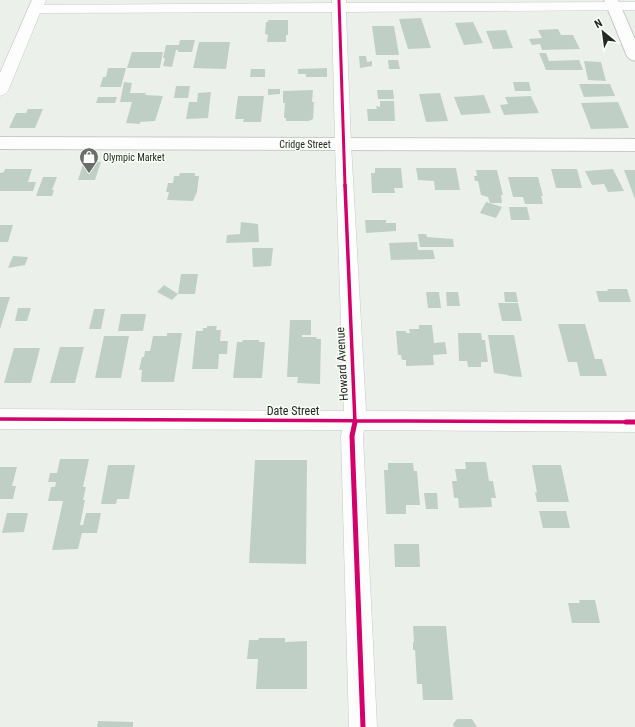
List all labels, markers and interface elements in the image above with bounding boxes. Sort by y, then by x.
north arrow [583,12,623,52]
text: N [592,16,605,31]
street label: Cridge Street [279,139,331,150]
shop icon: Olympic Market [78,146,100,174]
place label: Olympic Market [103,152,165,163]
street label: Howard Avenue [333,326,351,401]
street label: Date Street [267,404,320,418]

